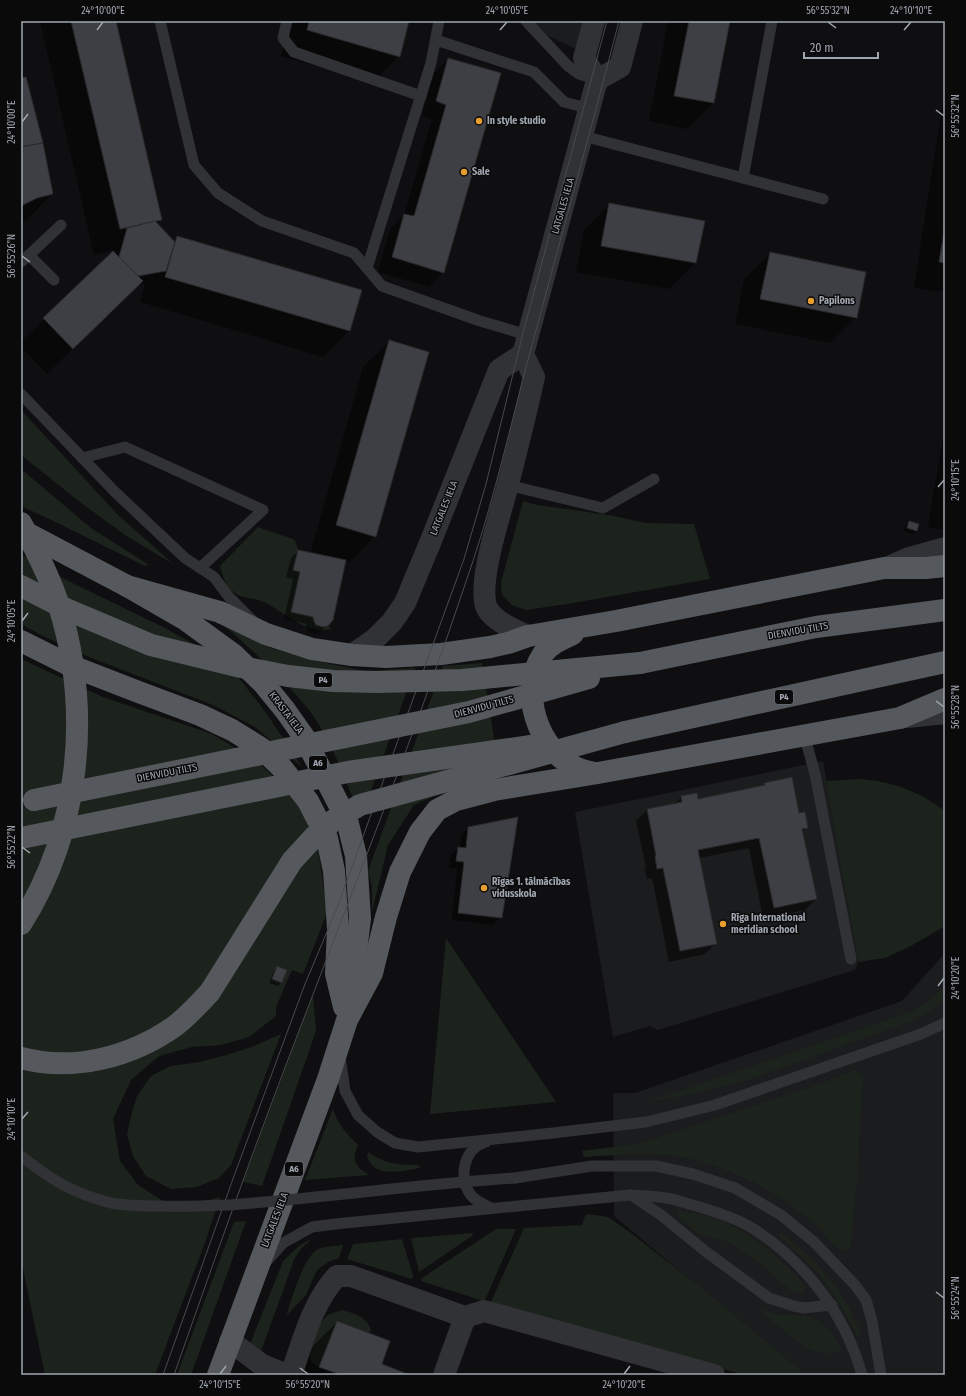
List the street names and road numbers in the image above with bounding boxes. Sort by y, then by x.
street label: LATGALES IELA [549,176,577,235]
street label: LATGALES IELA [428,478,461,537]
street label: DIENVIDU TILTS [767,620,829,642]
road number: P4 [314,673,332,687]
street label: KRASTA IELA [266,690,306,737]
road number: P4 [775,690,793,704]
street label: DIENVIDU TILTS [453,693,515,721]
road number: A6 [309,756,327,770]
street label: DIENVIDU TILTS [136,761,198,785]
road number: A6 [285,1162,303,1176]
street label: LATGALES IELA [259,1190,291,1249]

